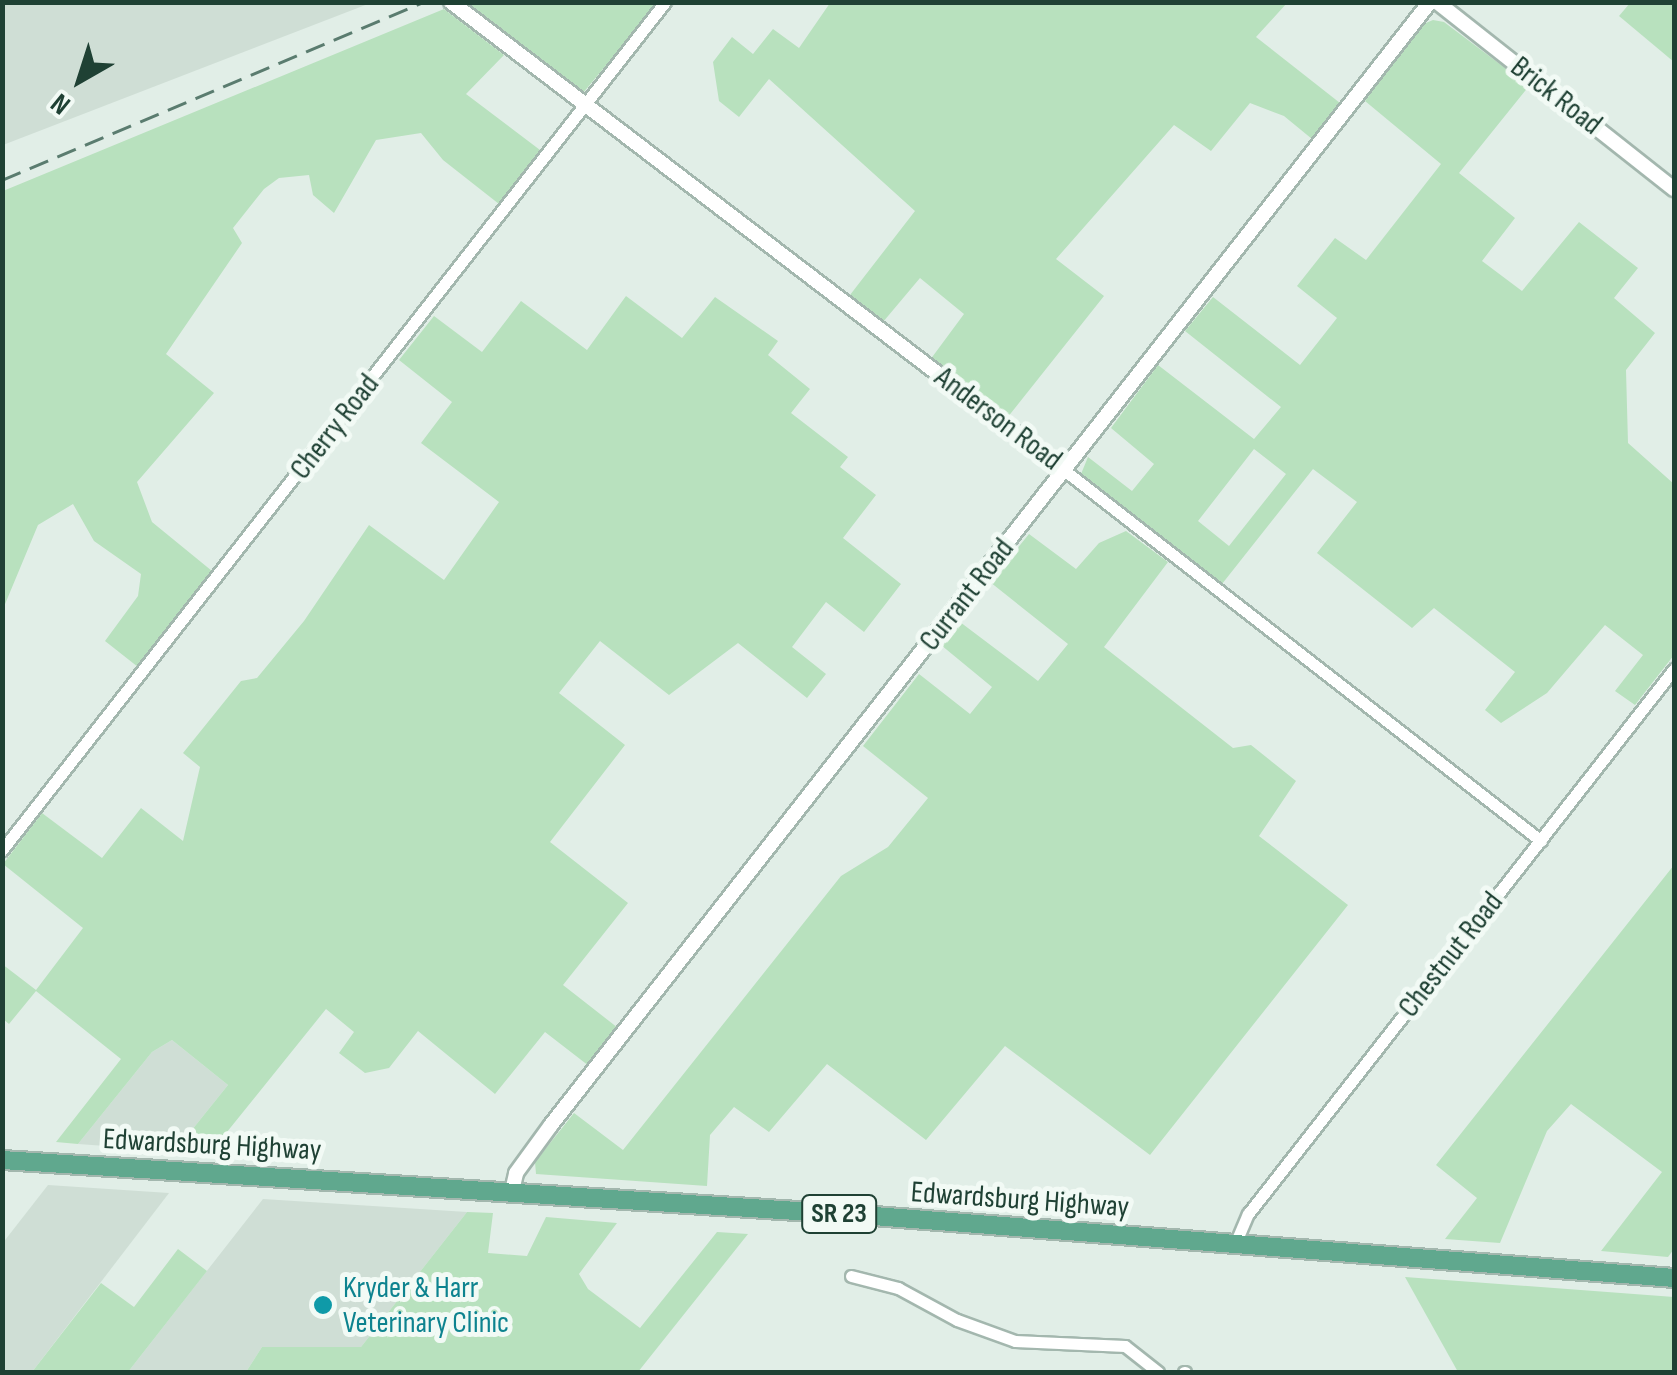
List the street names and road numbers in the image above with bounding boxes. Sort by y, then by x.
street label: Brick Road [1503,49,1609,143]
street label: Anderson Road [927,360,1069,478]
street label: Cherry Road [283,367,387,487]
street label: Currant Road [912,532,1022,658]
street label: Chestnut Road [1391,885,1511,1025]
street label: Edwardsburg Highway [102,1121,322,1169]
street label: Edwardsburg Highway [910,1174,1130,1226]
road number: SR 23 [799,1191,879,1237]

